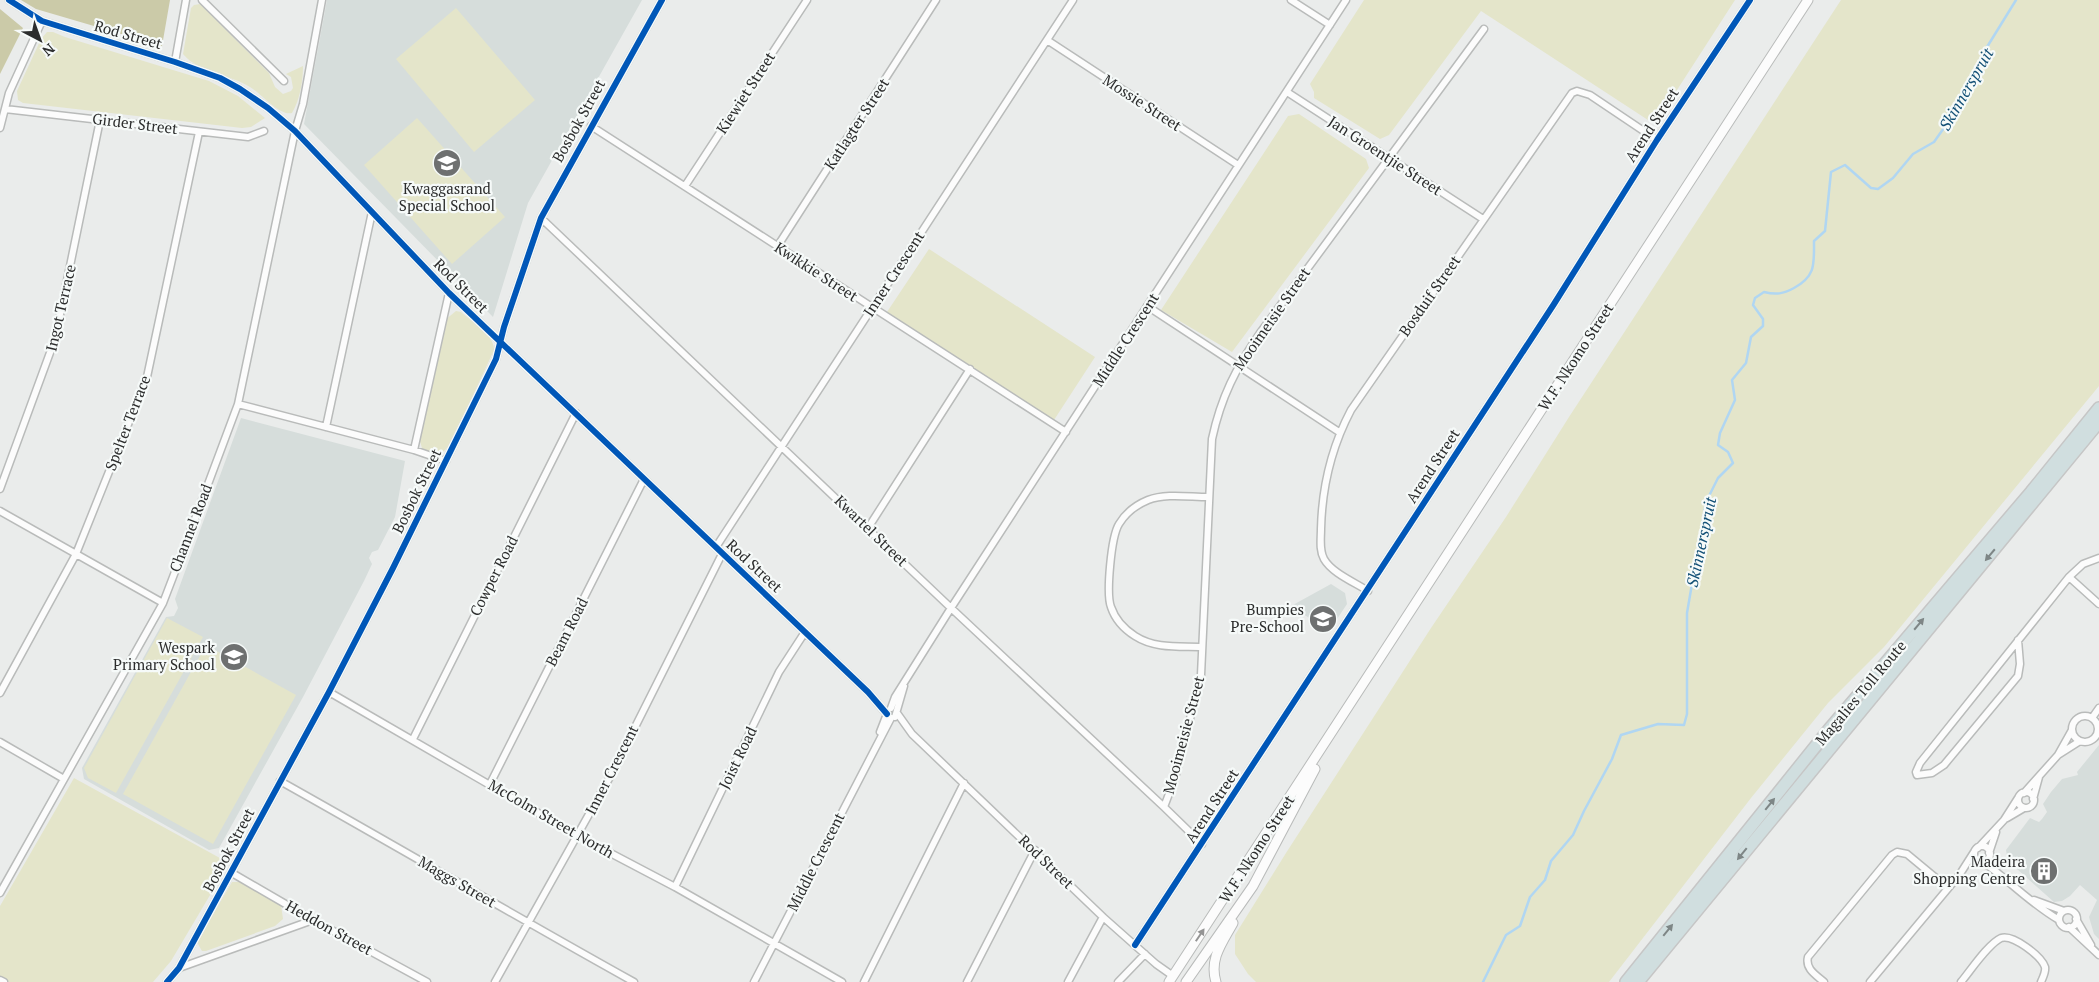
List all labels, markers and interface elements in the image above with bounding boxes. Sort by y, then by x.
north arrow [15,15,65,65]
street label: Rod Street [92,15,165,53]
text: N [38,40,59,61]
water label: Skinnerspruit [1934,43,1999,134]
street label: Kiewiet Street [711,47,779,137]
street label: Mossie Street [1099,69,1186,135]
street label: Katlagter Street [819,73,893,173]
street label: Bosbok Street [547,75,609,166]
street label: Arend Street [1620,83,1683,165]
street label: Girder Street [91,108,179,138]
street label: Jan Groentjie Street [1325,111,1447,200]
school or university icon: Kwaggasrand Special School [432,148,462,178]
place label: Kwaggasrand Special School [399,178,495,215]
street label: Inner Crescent [858,226,929,320]
street label: Kwikkie Street [771,237,862,306]
street label: Bosduif Street [1394,251,1465,340]
street label: Rod Street [430,254,494,317]
street label: Ingot Terrace [40,262,80,353]
street label: Mooimeisie Street [1228,263,1314,374]
street label: Middle Crescent [1087,288,1163,390]
street label: W.F. Nkomo Street [1533,298,1618,414]
street label: Spelter Terrace [100,372,154,473]
street label: Arend Street [1401,424,1464,506]
street label: Bosbok Street [387,444,445,536]
street label: Channel Road [164,481,216,575]
street label: Kwartel Street [831,490,913,571]
water label: Skinnerspruit [1681,494,1721,589]
street label: Cowper Road [464,532,522,619]
street label: Rod Street [722,534,787,597]
one-way arrow [1985,548,1996,561]
street label: Beam Road [540,594,592,669]
place label: Bumpies Pre-School [1230,599,1304,636]
school or university icon: Bumpies Pre-School [1308,604,1338,634]
one-way arrow [1914,617,1925,630]
street label: Magalies Toll Route [1810,636,1910,749]
place label: Wespark Primary School [113,637,215,674]
school or university icon: Wespark Primary School [219,642,249,672]
street label: Mooimeisie Street [1158,673,1209,796]
street label: Inner Crescent [580,721,643,818]
street label: Joist Road [713,723,761,792]
street label: Arend Street [1180,764,1243,846]
street label: McColm Street North [485,774,618,862]
street label: W.F. Nkomo Street [1214,790,1299,906]
one-way arrow [1764,798,1775,811]
street label: Bosbok Street [198,804,259,895]
street label: Middle Crescent [782,808,849,914]
street label: Rod Street [1015,830,1079,893]
one-way arrow [1737,848,1748,861]
street label: Maggs Street [415,851,500,912]
place label: Madeira Shopping Centre [1913,851,2025,888]
building icon: Madeira Shopping Centre [2029,856,2059,886]
street label: Heddon Street [283,895,377,959]
one-way arrow [1662,924,1673,937]
one-way arrow [1195,928,1205,942]

